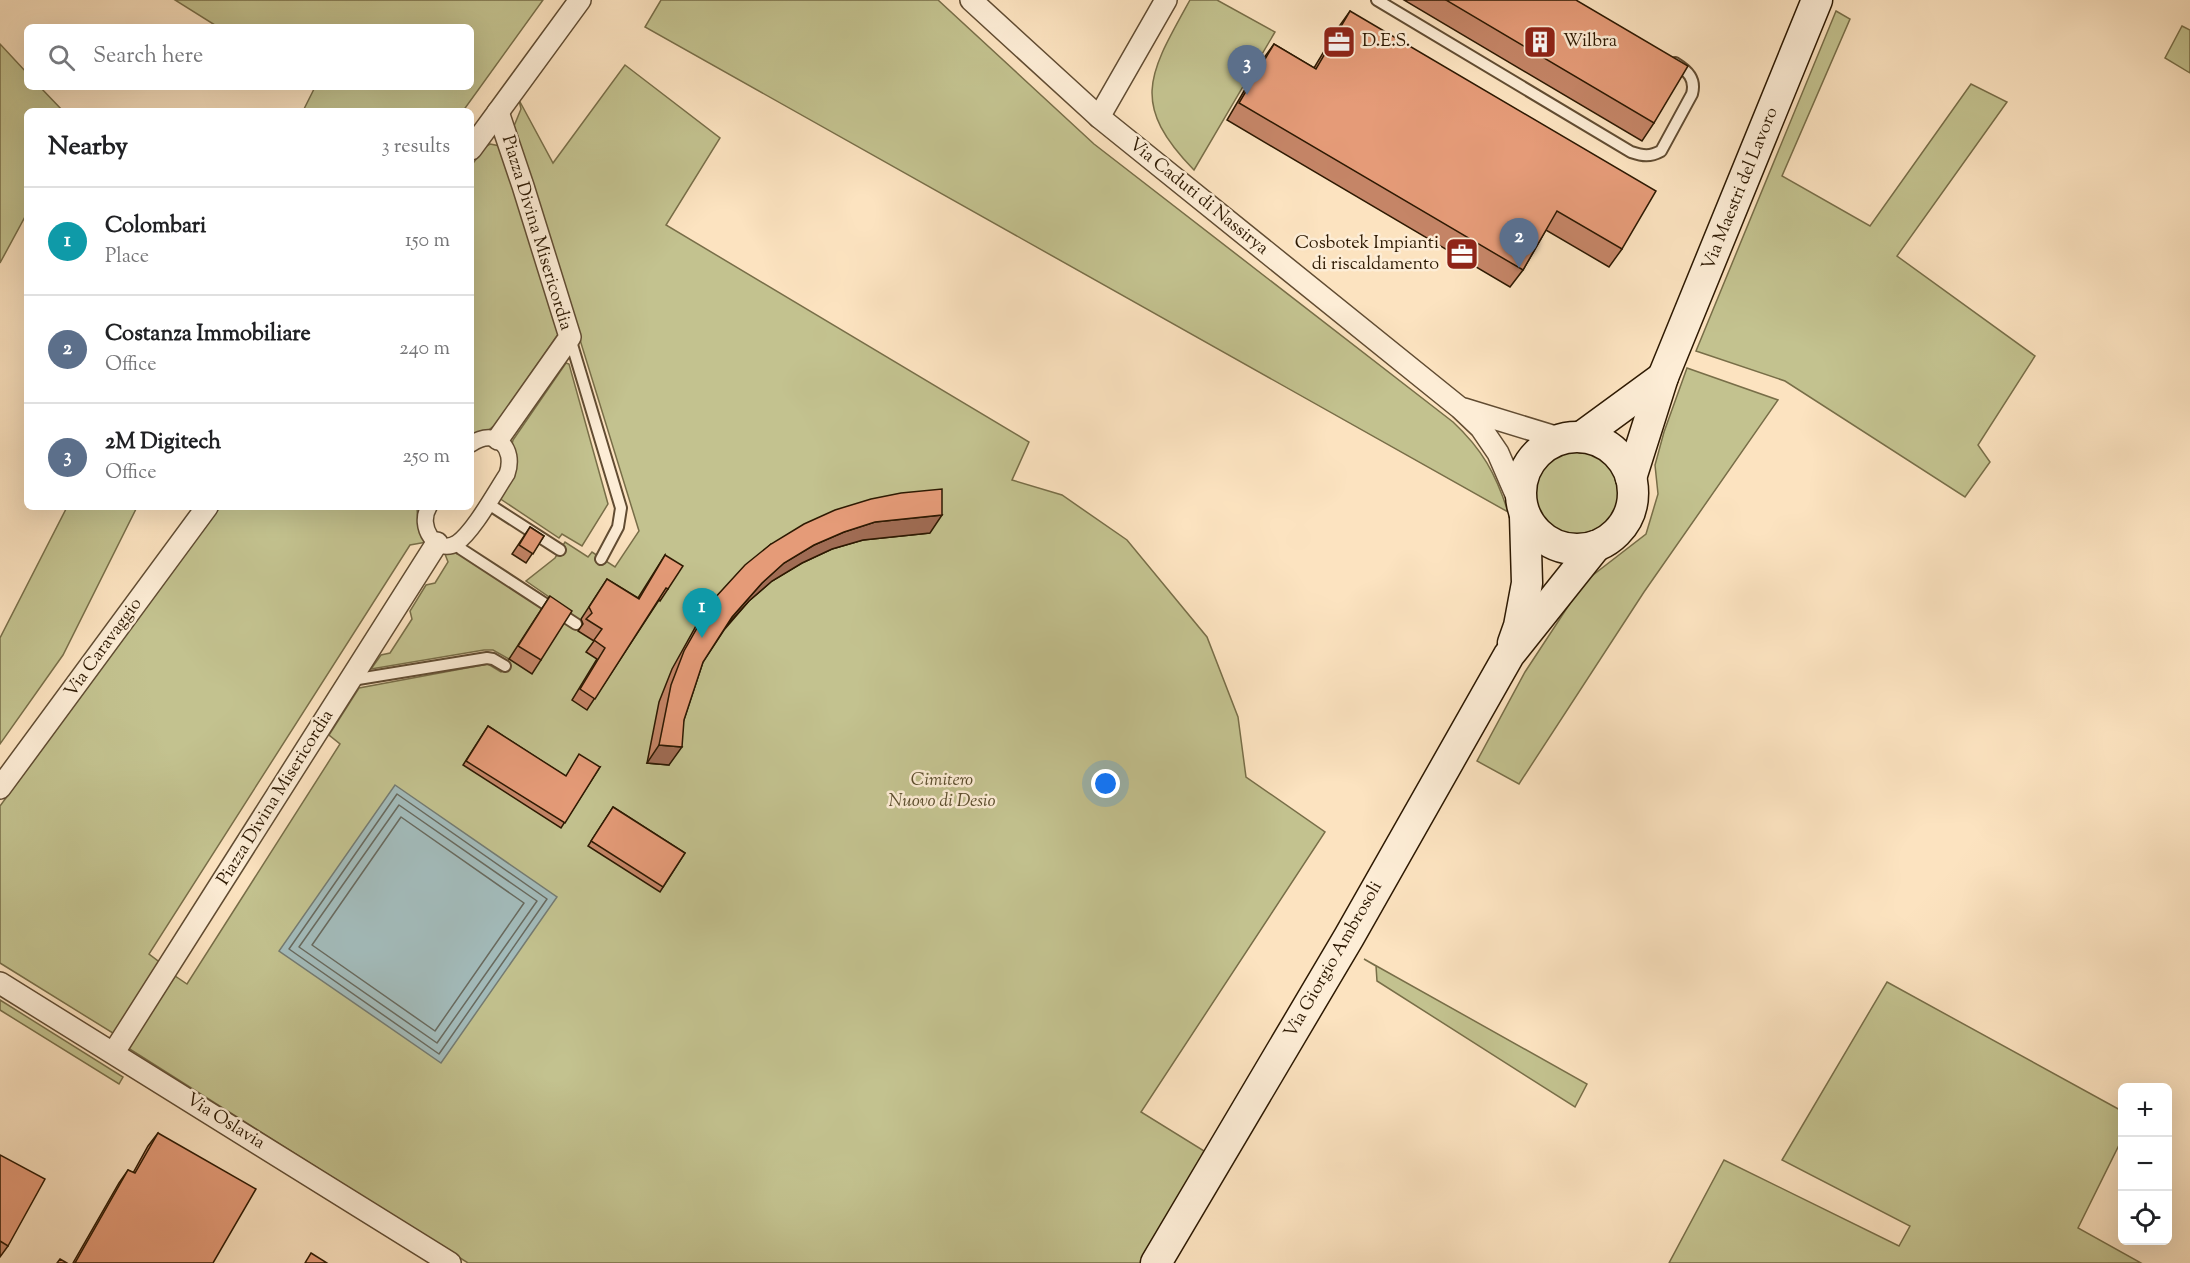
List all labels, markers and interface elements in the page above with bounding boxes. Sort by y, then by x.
search box [24,24,474,90]
office icon: D.E.S. [1321,24,1357,60]
building icon: Wilbra [1522,24,1558,60]
place label: D.E.S. [1362,29,1410,55]
place label: Wilbra [1563,29,1617,55]
icon: search [45,41,78,74]
text: Search here [93,41,203,73]
pin: 3 [1228,46,1266,95]
street label: Via Maestri del Lavoro [1696,103,1786,275]
text: Nearby [48,129,128,166]
street label: Piazza Divina Misericordia [494,132,578,334]
street label: Via Caduti di Nassirya [1122,132,1274,262]
text: 3 results [381,133,450,162]
text: Colombari [105,211,206,243]
pin: 2 [1500,218,1538,268]
text: 1 [64,227,71,256]
text: 150 m [405,227,450,256]
place label: Cosbotek Impianti di riscaldamento [1295,231,1439,278]
office icon: Cosbotek Impianti di riscaldamento [1444,236,1480,272]
text: Place [105,243,149,272]
text: Costanza Immobiliare [105,319,311,351]
text: 2 [63,335,72,364]
text: 240 m [399,335,450,364]
text: Office [105,351,157,380]
text: 2M Digitech [105,427,221,459]
text: 3 [63,443,72,472]
text: 250 m [402,443,450,472]
text: Office [105,459,157,488]
pin: 1 [682,588,722,638]
street label: Via Caravaggio [59,593,149,703]
street label: Piazza Divina Misericordia [211,705,341,891]
park label: Cimitero Nuovo di Desio [889,768,995,815]
your location [1091,769,1120,798]
street label: Via Giorgio Ambrosoli [1278,877,1390,1043]
map controls [2118,1083,2172,1245]
button: + [2118,1083,2172,1137]
street label: Via Oslavia [180,1087,270,1157]
button: − [2118,1137,2172,1191]
button: locate [2118,1191,2172,1245]

